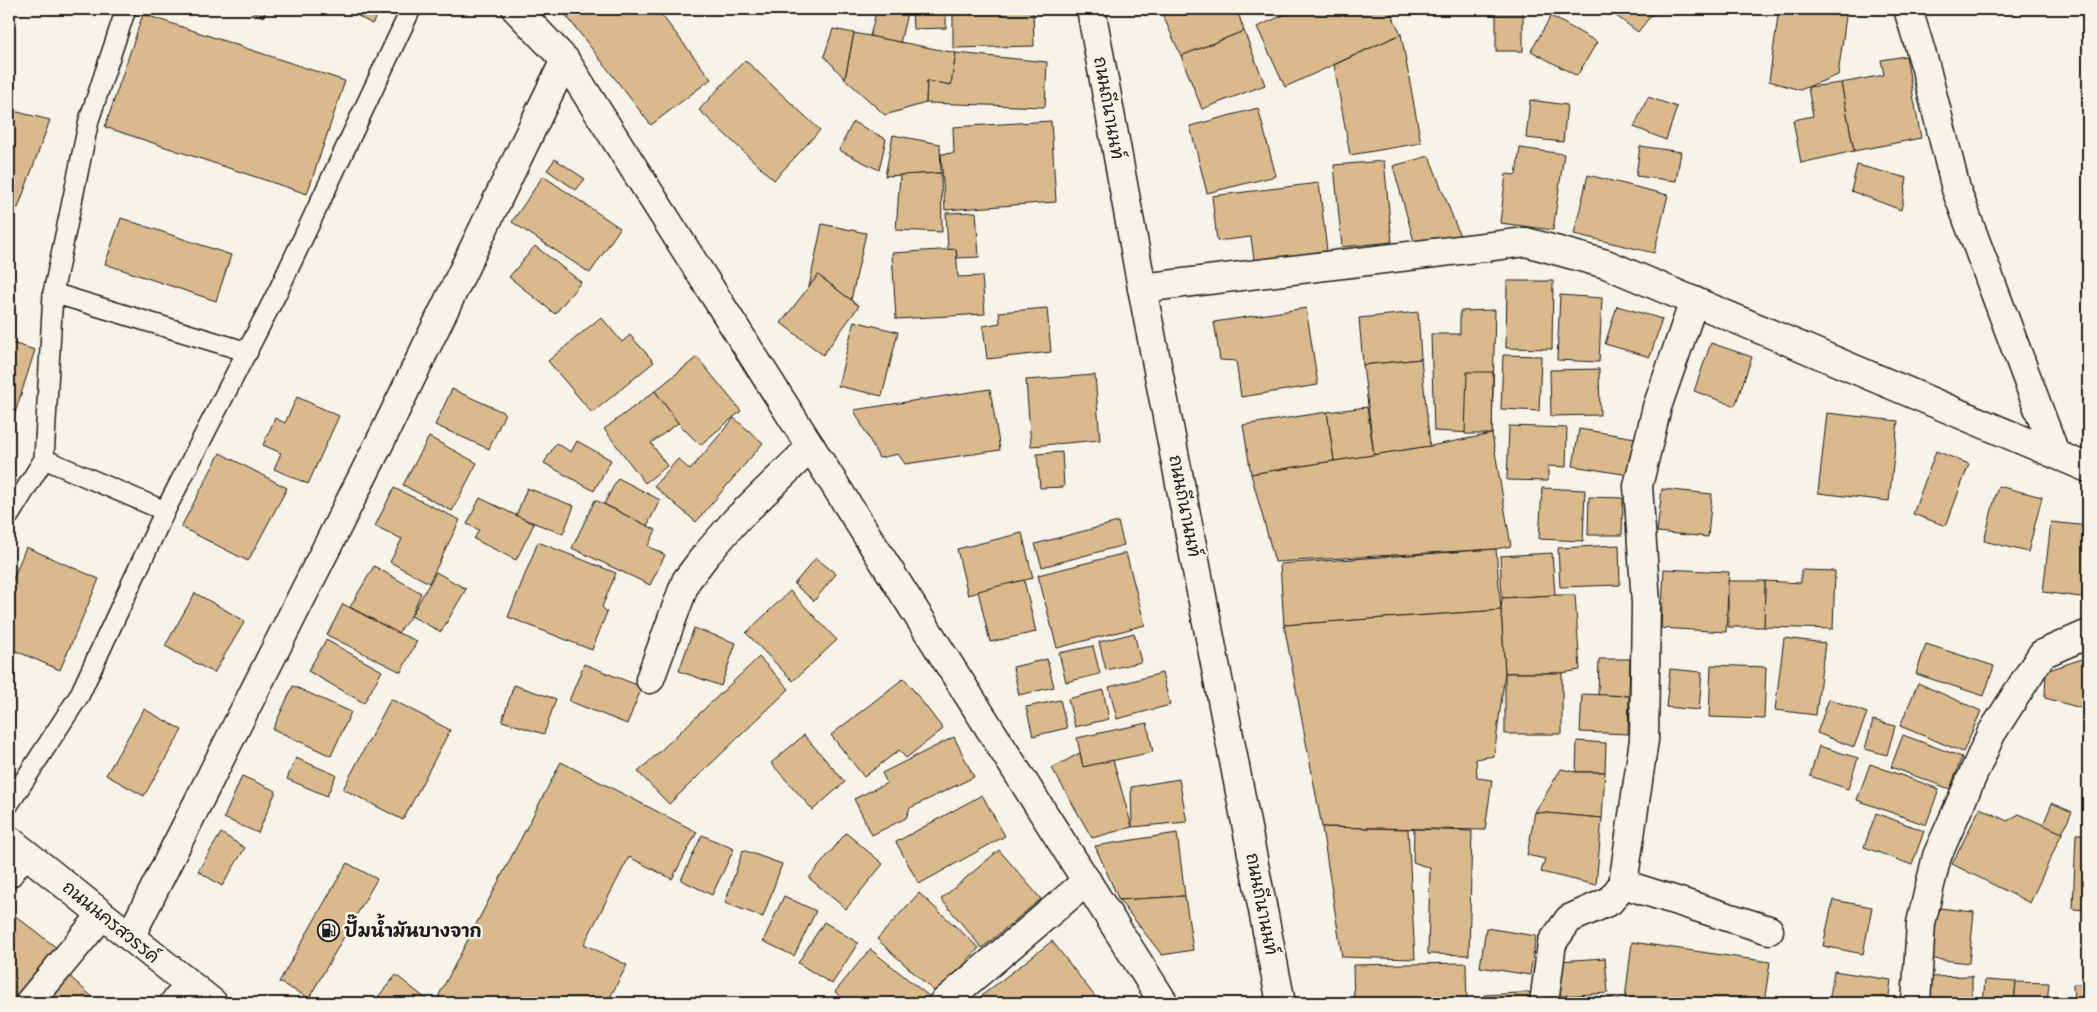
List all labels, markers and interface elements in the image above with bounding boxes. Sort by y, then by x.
street label: ถนนถีนานนท์ [1085,55,1131,162]
street label: ถนนถีนานนท์ [1160,452,1208,560]
street label: ถนนถีนานนท์ [1237,850,1285,958]
street label: ถนนนครสวรรค์ [55,875,165,971]
place label: ปั๊มน้ำมันบางจาก [344,913,482,946]
fuel station icon: ปั๊มน้ำมันบางจาก [316,919,340,943]

